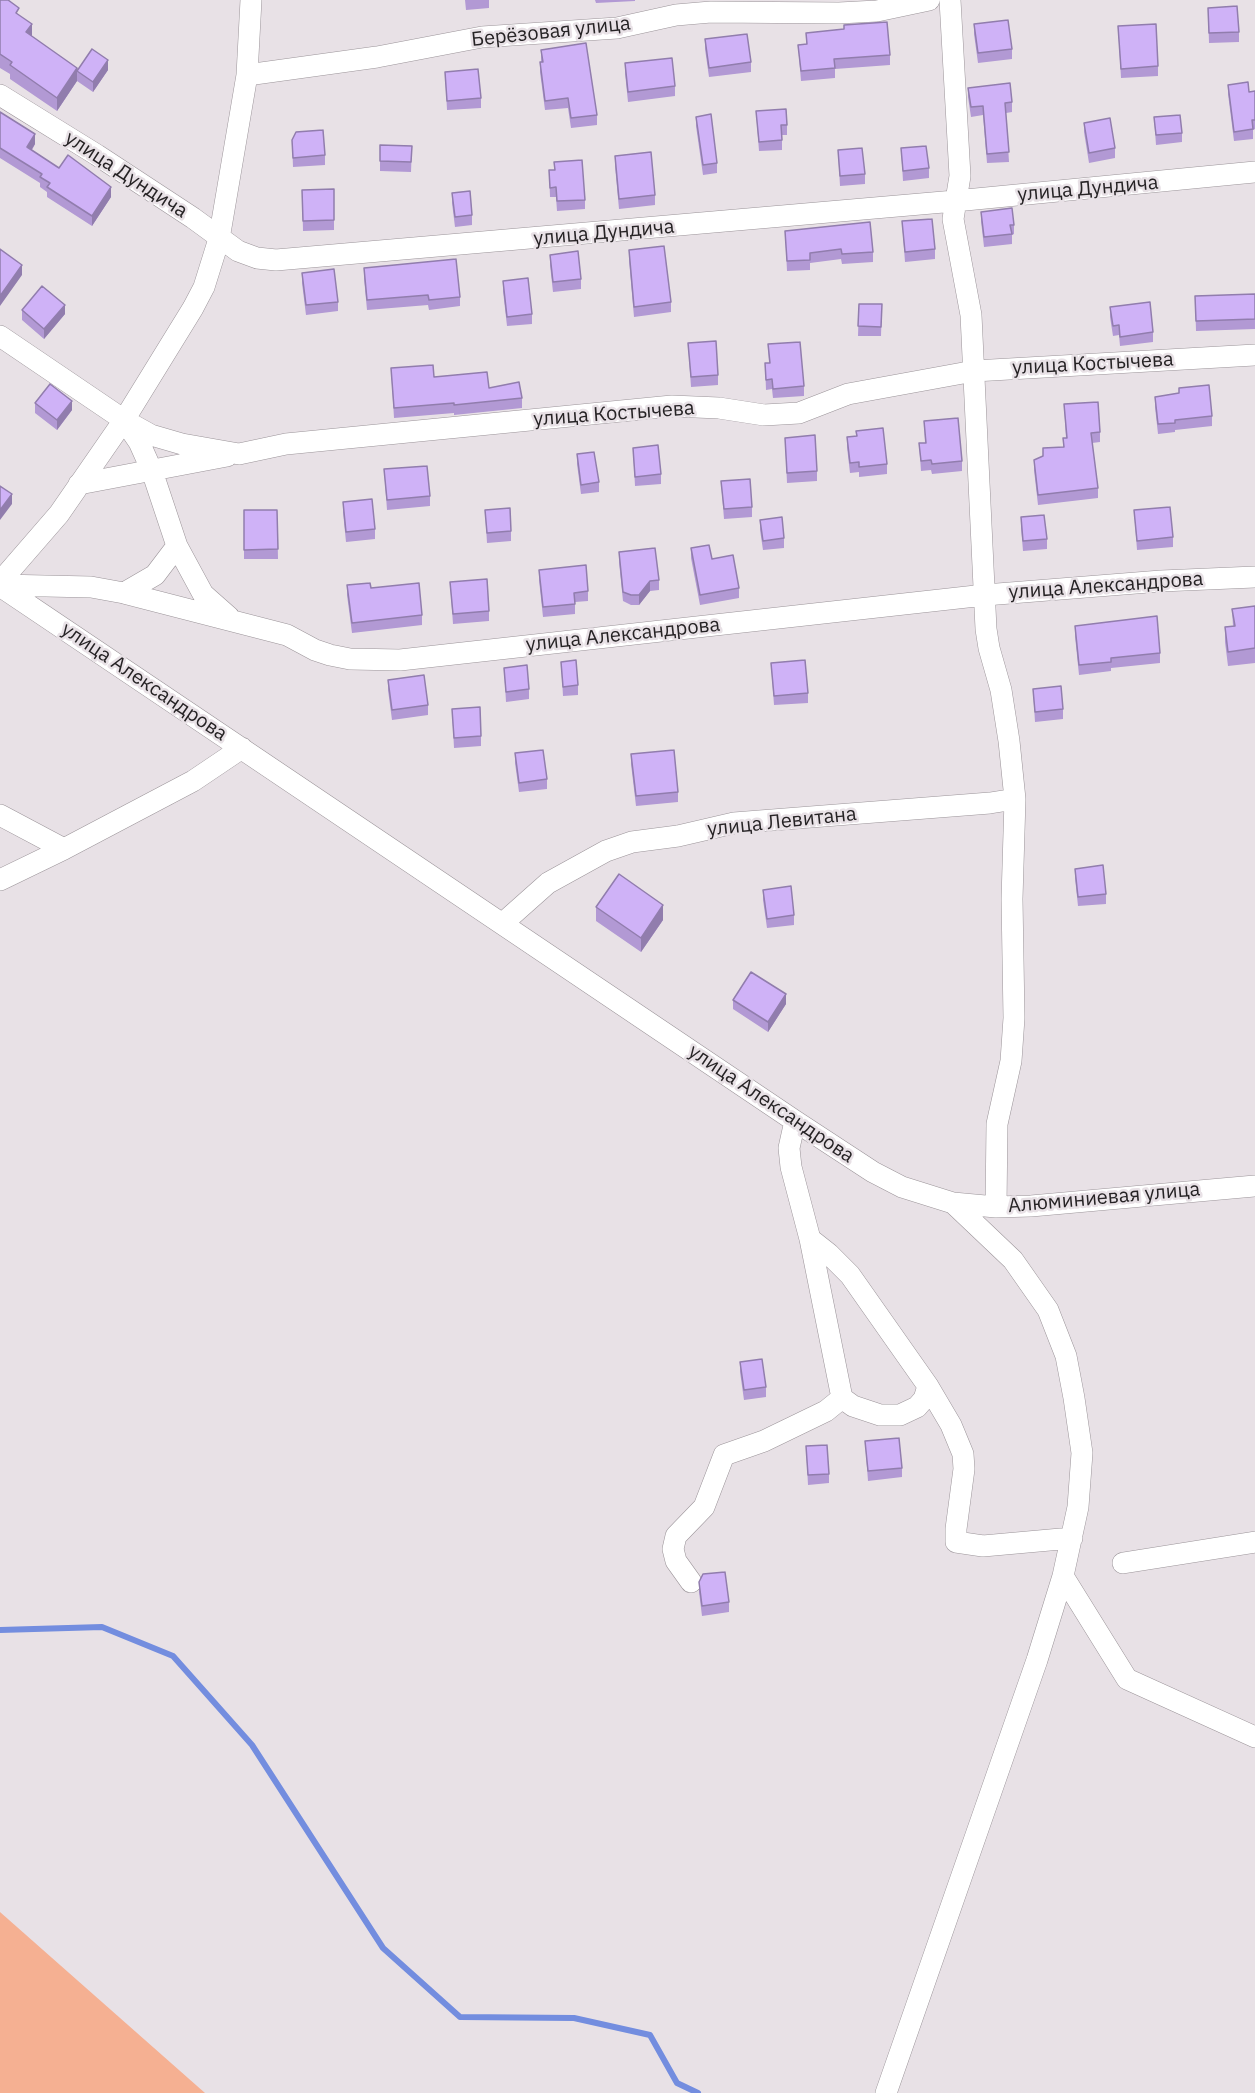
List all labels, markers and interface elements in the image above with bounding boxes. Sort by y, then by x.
street label: Берёзовая улица [470,12,632,52]
street label: улица Дундича [60,126,192,224]
street label: улица Дундича [1017,171,1159,207]
street label: улица Дундича [533,215,675,251]
street label: улица Костычева [1012,348,1174,380]
street label: улица Костычева [533,396,695,432]
street label: улица Александрова [1008,567,1204,605]
street label: улица Александрова [525,613,721,657]
street label: улица Александрова [56,617,232,747]
street label: улица Левитана [706,802,858,842]
street label: улица Александрова [683,1039,859,1169]
street label: Алюминиевая улица [1007,1178,1201,1218]

